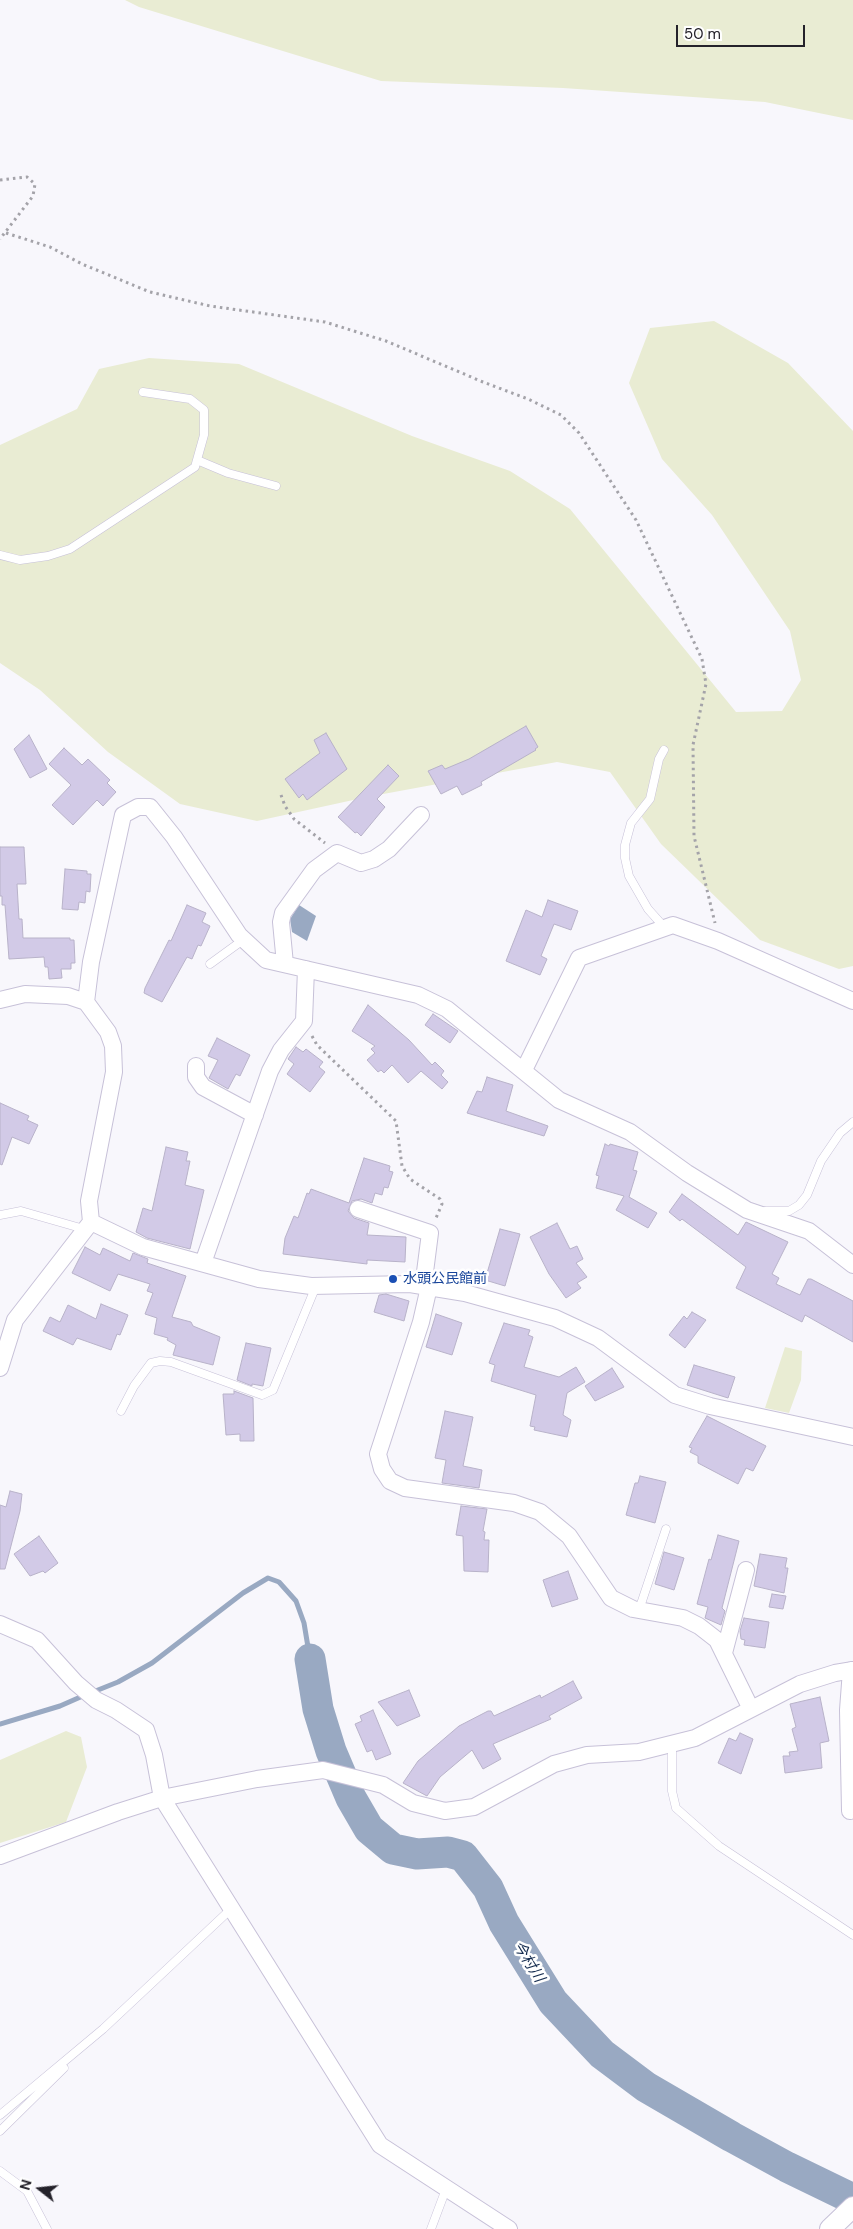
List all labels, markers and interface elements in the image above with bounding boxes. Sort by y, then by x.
scale bar [678,15,807,47]
text: 50 m [684,24,721,44]
place label: 水頭公民館前 [403,1271,487,1287]
marker: 水頭公民館前 [387,1273,399,1285]
water label: 今村川 [508,1938,548,1986]
north arrow [15,2164,65,2214]
text: N [16,2177,36,2192]

